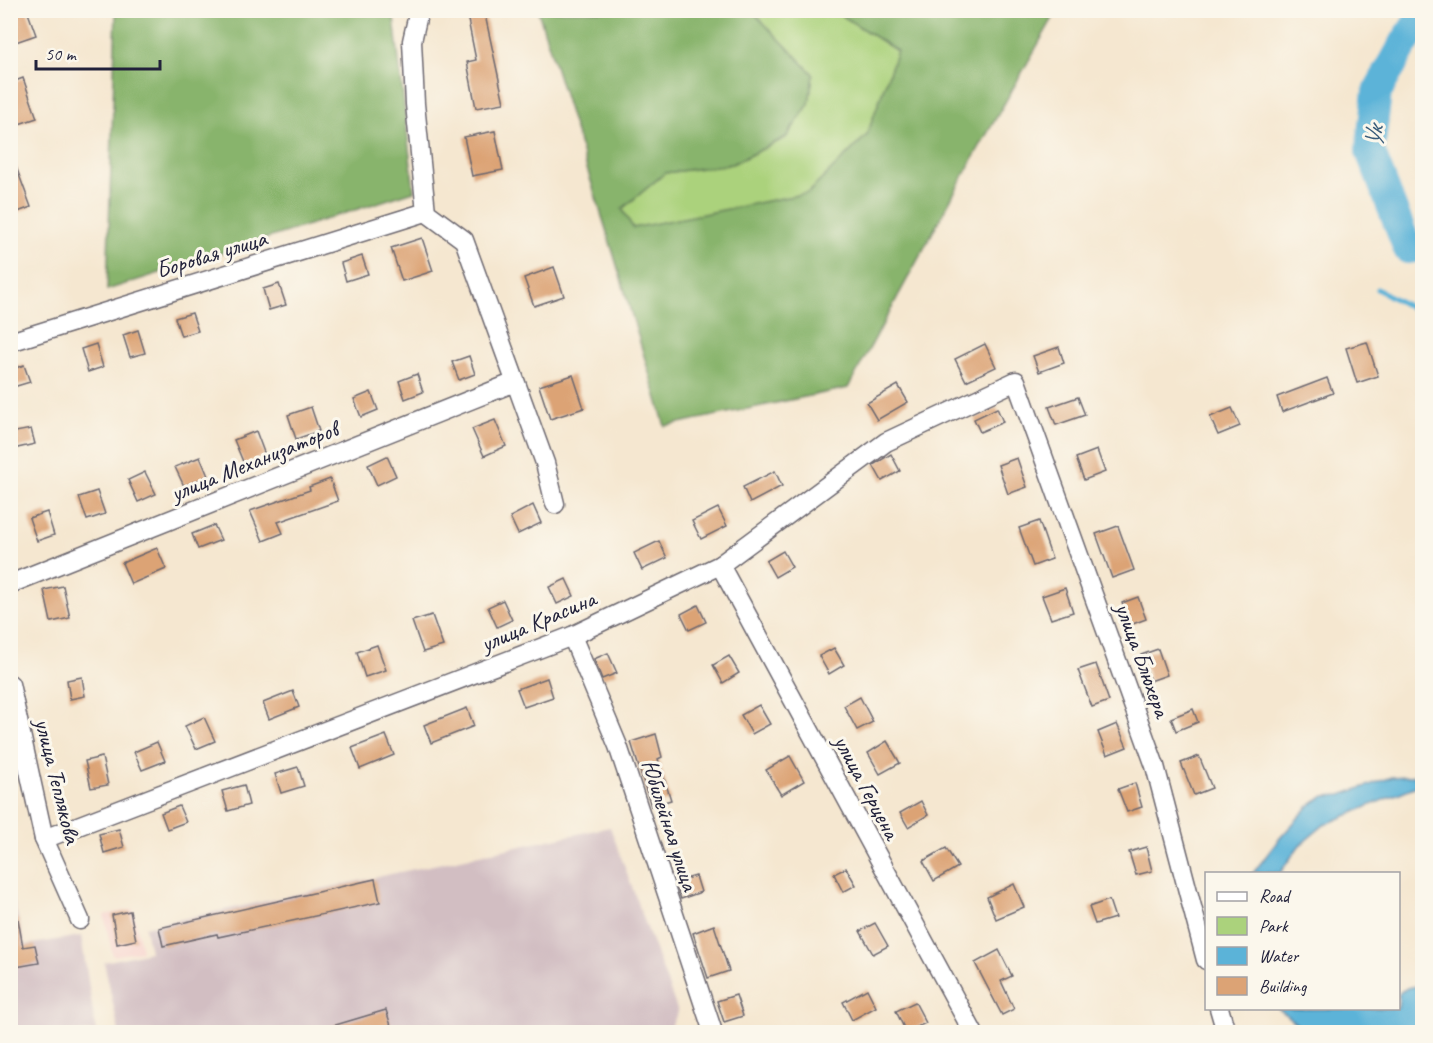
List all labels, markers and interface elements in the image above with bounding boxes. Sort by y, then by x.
scale bar [36,33,160,71]
text: 50 m [45,43,78,65]
water label: Ук [1358,122,1391,148]
street label: Боровая улица [152,222,272,285]
street label: улица Механизаторов [164,412,346,509]
street label: улица Красина [474,583,602,659]
street label: улица Блюхера [1108,597,1178,723]
street label: улица Теплякова [27,713,88,848]
street label: улица Герцена [826,728,908,846]
street label: Юбилейная улица [635,756,706,896]
legend [1205,872,1400,1010]
text: Road [1259,885,1292,907]
text: Park [1259,915,1289,937]
text: Water [1259,945,1300,967]
text: Building [1259,975,1308,997]

